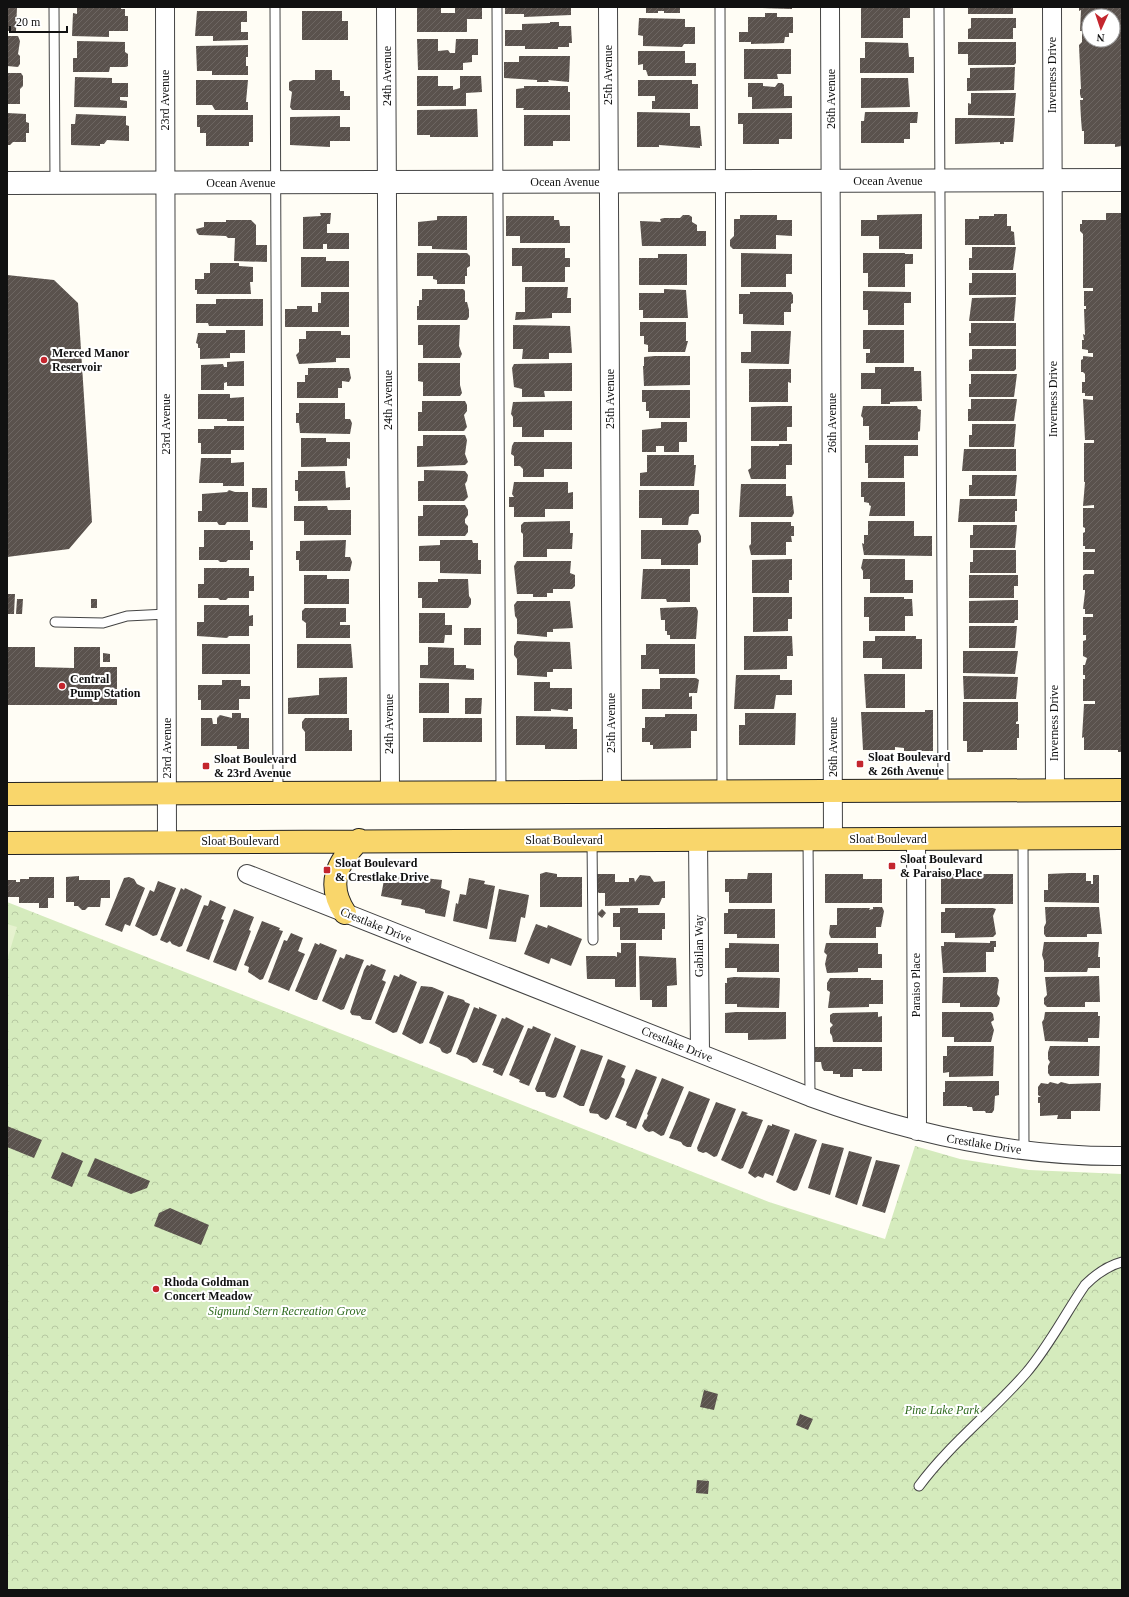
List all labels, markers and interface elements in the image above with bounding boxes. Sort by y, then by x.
scale bar [10,8,67,34]
north arrow [1081,8,1121,48]
text: 20 m [16,15,41,29]
text: N [1096,32,1105,44]
street label: Inverness Drive [1045,37,1059,113]
street label: 25th Avenue [601,45,615,105]
street label: 24th Avenue [380,46,394,106]
street label: 26th Avenue [824,69,838,129]
street label: 23rd Avenue [158,70,172,130]
street label: Ocean Avenue [853,174,923,188]
street label: Ocean Avenue [530,175,600,189]
street label: Ocean Avenue [206,176,276,190]
place label: Merced Manor Reservoir [52,346,130,374]
marker: Merced Manor Reservoir [39,355,49,365]
street label: Inverness Drive [1046,361,1060,437]
street label: 25th Avenue [603,369,617,429]
street label: 24th Avenue [381,370,395,430]
street label: 26th Avenue [825,393,839,453]
street label: 23rd Avenue [159,394,173,454]
place label: Central Pump Station [70,672,141,700]
marker: Central Pump Station [57,681,67,691]
street label: Inverness Drive [1047,685,1061,761]
street label: 25th Avenue [604,693,618,753]
street label: 24th Avenue [382,694,396,754]
street label: 26th Avenue [826,717,840,777]
street label: 23rd Avenue [160,718,174,778]
place label: Sloat Boulevard & 26th Avenue [868,750,951,778]
place label: Sloat Boulevard & 23rd Avenue [214,752,297,780]
marker: Sloat Boulevard & 26th Avenue [855,759,865,769]
marker: Sloat Boulevard & 23rd Avenue [201,761,211,771]
street label: Sloat Boulevard [849,832,927,846]
street label: Sloat Boulevard [525,833,603,847]
street label: Sloat Boulevard [201,834,279,848]
place label: Sloat Boulevard & Paraiso Place [900,852,983,880]
place label: Sloat Boulevard & Crestlake Drive [335,856,429,884]
marker: Sloat Boulevard & Paraiso Place [887,861,897,871]
marker: Sloat Boulevard & Crestlake Drive [322,865,332,875]
street label: Crestlake Drive [338,904,414,946]
street label: Gabilan Way [692,915,706,977]
street label: Paraiso Place [909,953,923,1017]
street label: Crestlake Drive [639,1023,715,1065]
street label: Crestlake Drive [946,1131,1022,1157]
place label: Rhoda Goldman Concert Meadow [164,1275,253,1303]
marker: Rhoda Goldman Concert Meadow [151,1284,161,1294]
park label: Sigmund Stern Recreation Grove [208,1304,367,1318]
park label: Pine Lake Park [904,1403,980,1417]

